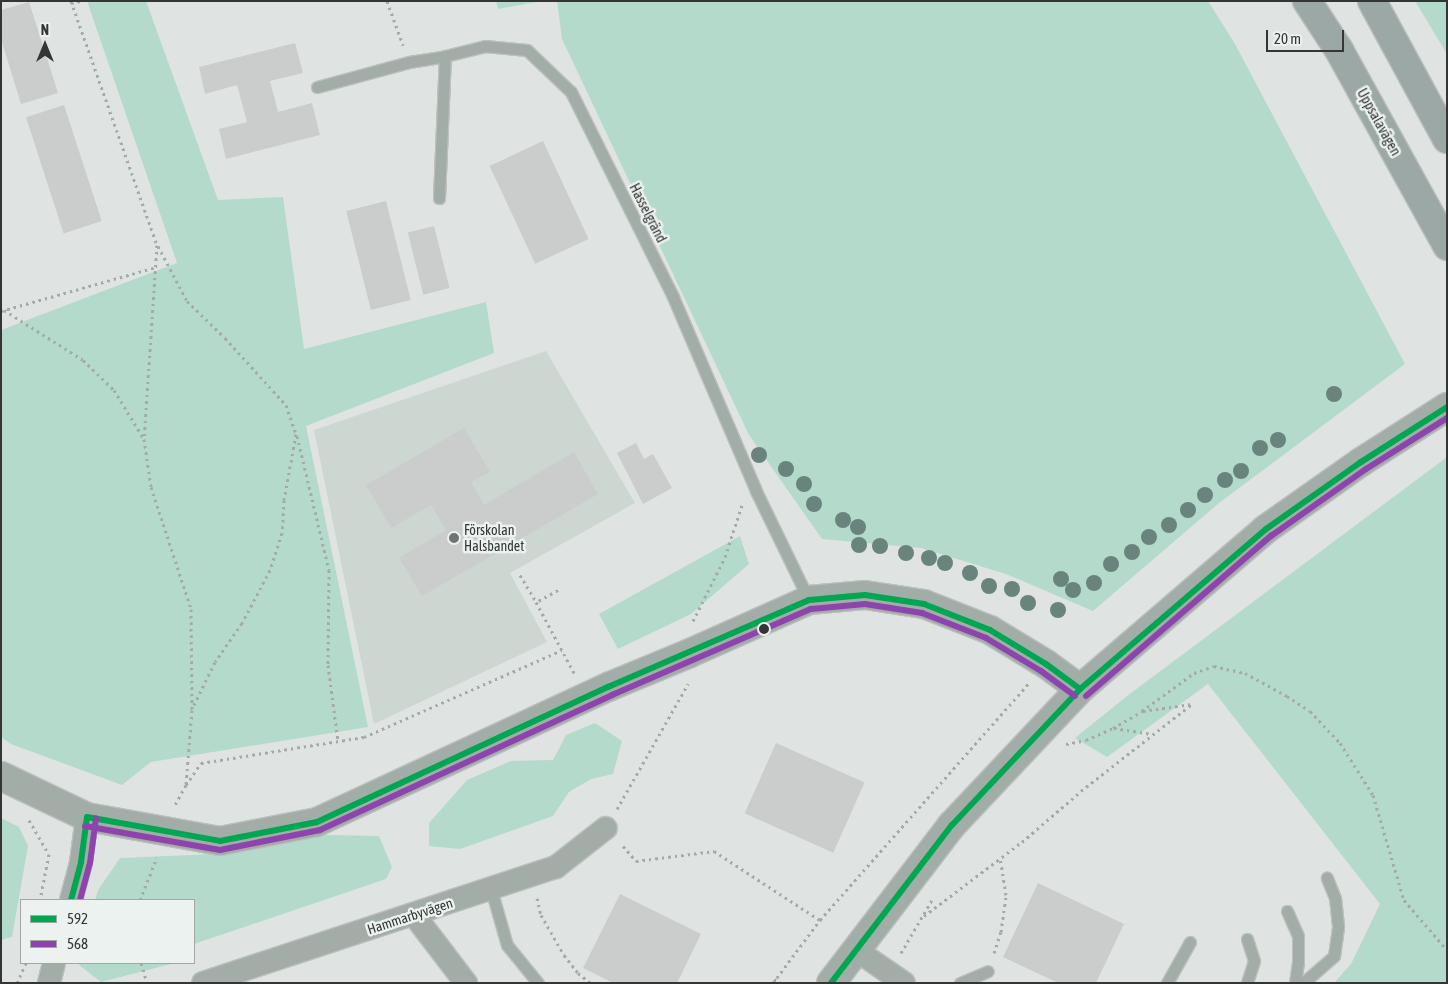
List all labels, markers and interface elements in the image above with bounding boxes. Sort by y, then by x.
north arrow [20,20,70,70]
scale bar [1268,20,1346,52]
text: N [41,22,49,38]
text: 20 m [1274,30,1301,47]
street label: Uppsalavägen [1354,85,1404,159]
street label: Hasselgränd [626,181,670,245]
place label: Förskolan Halsbandet [464,522,524,554]
marker: Förskolan Halsbandet [448,532,460,544]
unlabelled marker [759,624,769,634]
street label: Hammarbyvägen [365,894,455,938]
legend [20,899,195,964]
text: 592 [67,910,88,927]
text: 568 [67,935,88,952]

